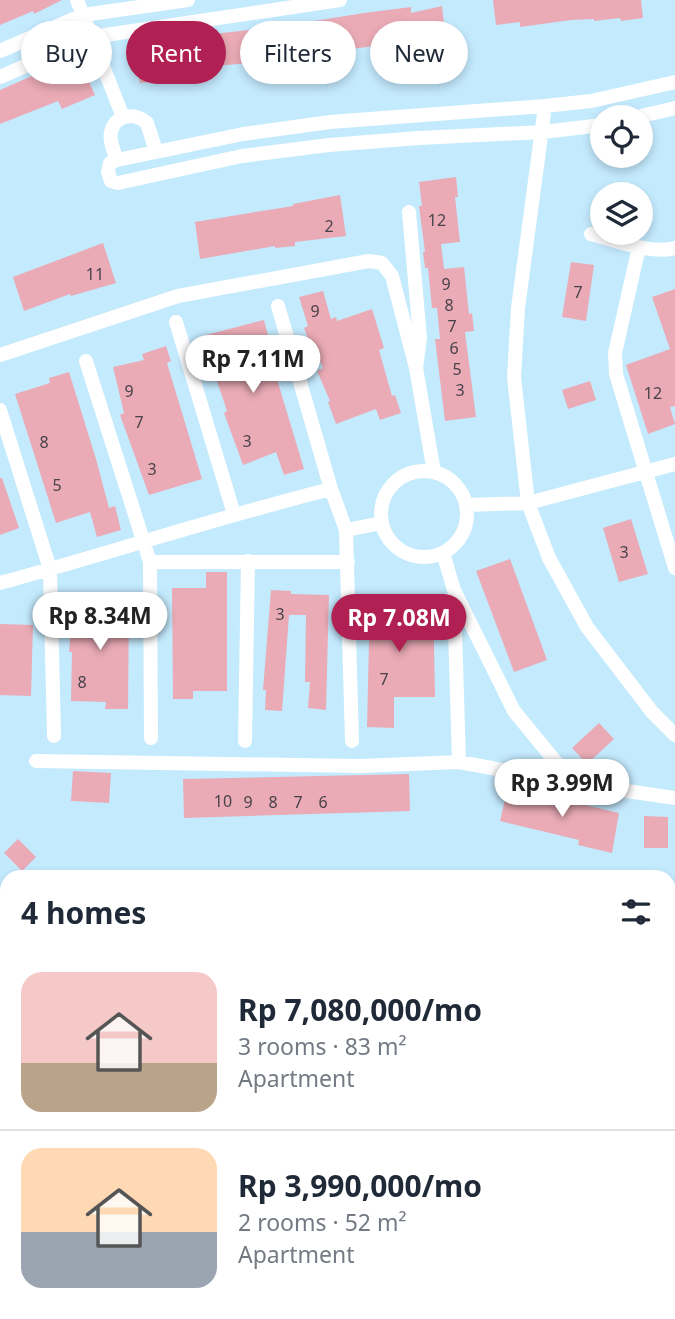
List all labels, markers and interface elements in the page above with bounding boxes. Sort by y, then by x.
chip: Buy [21,21,112,84]
chip: Rent [126,21,226,84]
chip: Filters [240,21,356,84]
chip: New [370,21,468,84]
map controls [590,105,653,245]
button: locate [590,105,653,168]
button: layers [590,182,653,245]
house number: 12 [428,209,446,231]
house number: 2 [324,215,334,237]
house number: 11 [86,263,104,285]
house number: 9 [441,273,451,295]
house number: 7 [573,281,583,303]
house number: 8 [444,294,454,316]
house number: 9 [310,300,320,322]
house number: 7 [447,315,457,337]
pin: Rp 7.11M [181,336,325,395]
house number: 6 [449,337,459,359]
text: Rp 7.11M [201,342,305,374]
house number: 5 [452,358,462,380]
house number: 3 [455,379,465,401]
house number: 9 [124,380,134,402]
house number: 12 [644,382,662,404]
house number: 7 [134,411,144,433]
house number: 3 [242,430,252,452]
house number: 8 [39,431,49,453]
house number: 3 [147,458,157,480]
house number: 5 [52,474,62,496]
house number: 3 [619,541,629,563]
pin: Rp 8.34M [28,592,172,652]
pin: Rp 7.08M [327,594,471,654]
text: Rp 8.34M [48,599,152,631]
text: Rp 7.08M [347,601,451,633]
house number: 3 [275,603,285,625]
house number: 7 [379,668,389,690]
house number: 8 [77,671,87,693]
pin: Rp 3.99M [490,760,634,819]
text: Rp 3.99M [510,766,614,798]
house number: 10 [214,790,232,812]
house number: 9 [243,791,253,813]
house number: 8 [268,791,278,813]
house number: 7 [293,791,303,813]
house number: 6 [318,791,328,813]
text: 4 homes [21,892,146,933]
icon: filters [617,893,655,931]
text: Rp 7,080,000/mo [238,989,482,1030]
icon: home [77,1000,161,1084]
text: 3 rooms · 83 m² [238,1030,407,1062]
text: Apartment [238,1062,355,1094]
text: Rp 3,990,000/mo [238,1165,482,1206]
icon: home [77,1176,161,1260]
text: 2 rooms · 52 m² [238,1206,407,1238]
text: Apartment [238,1238,355,1270]

